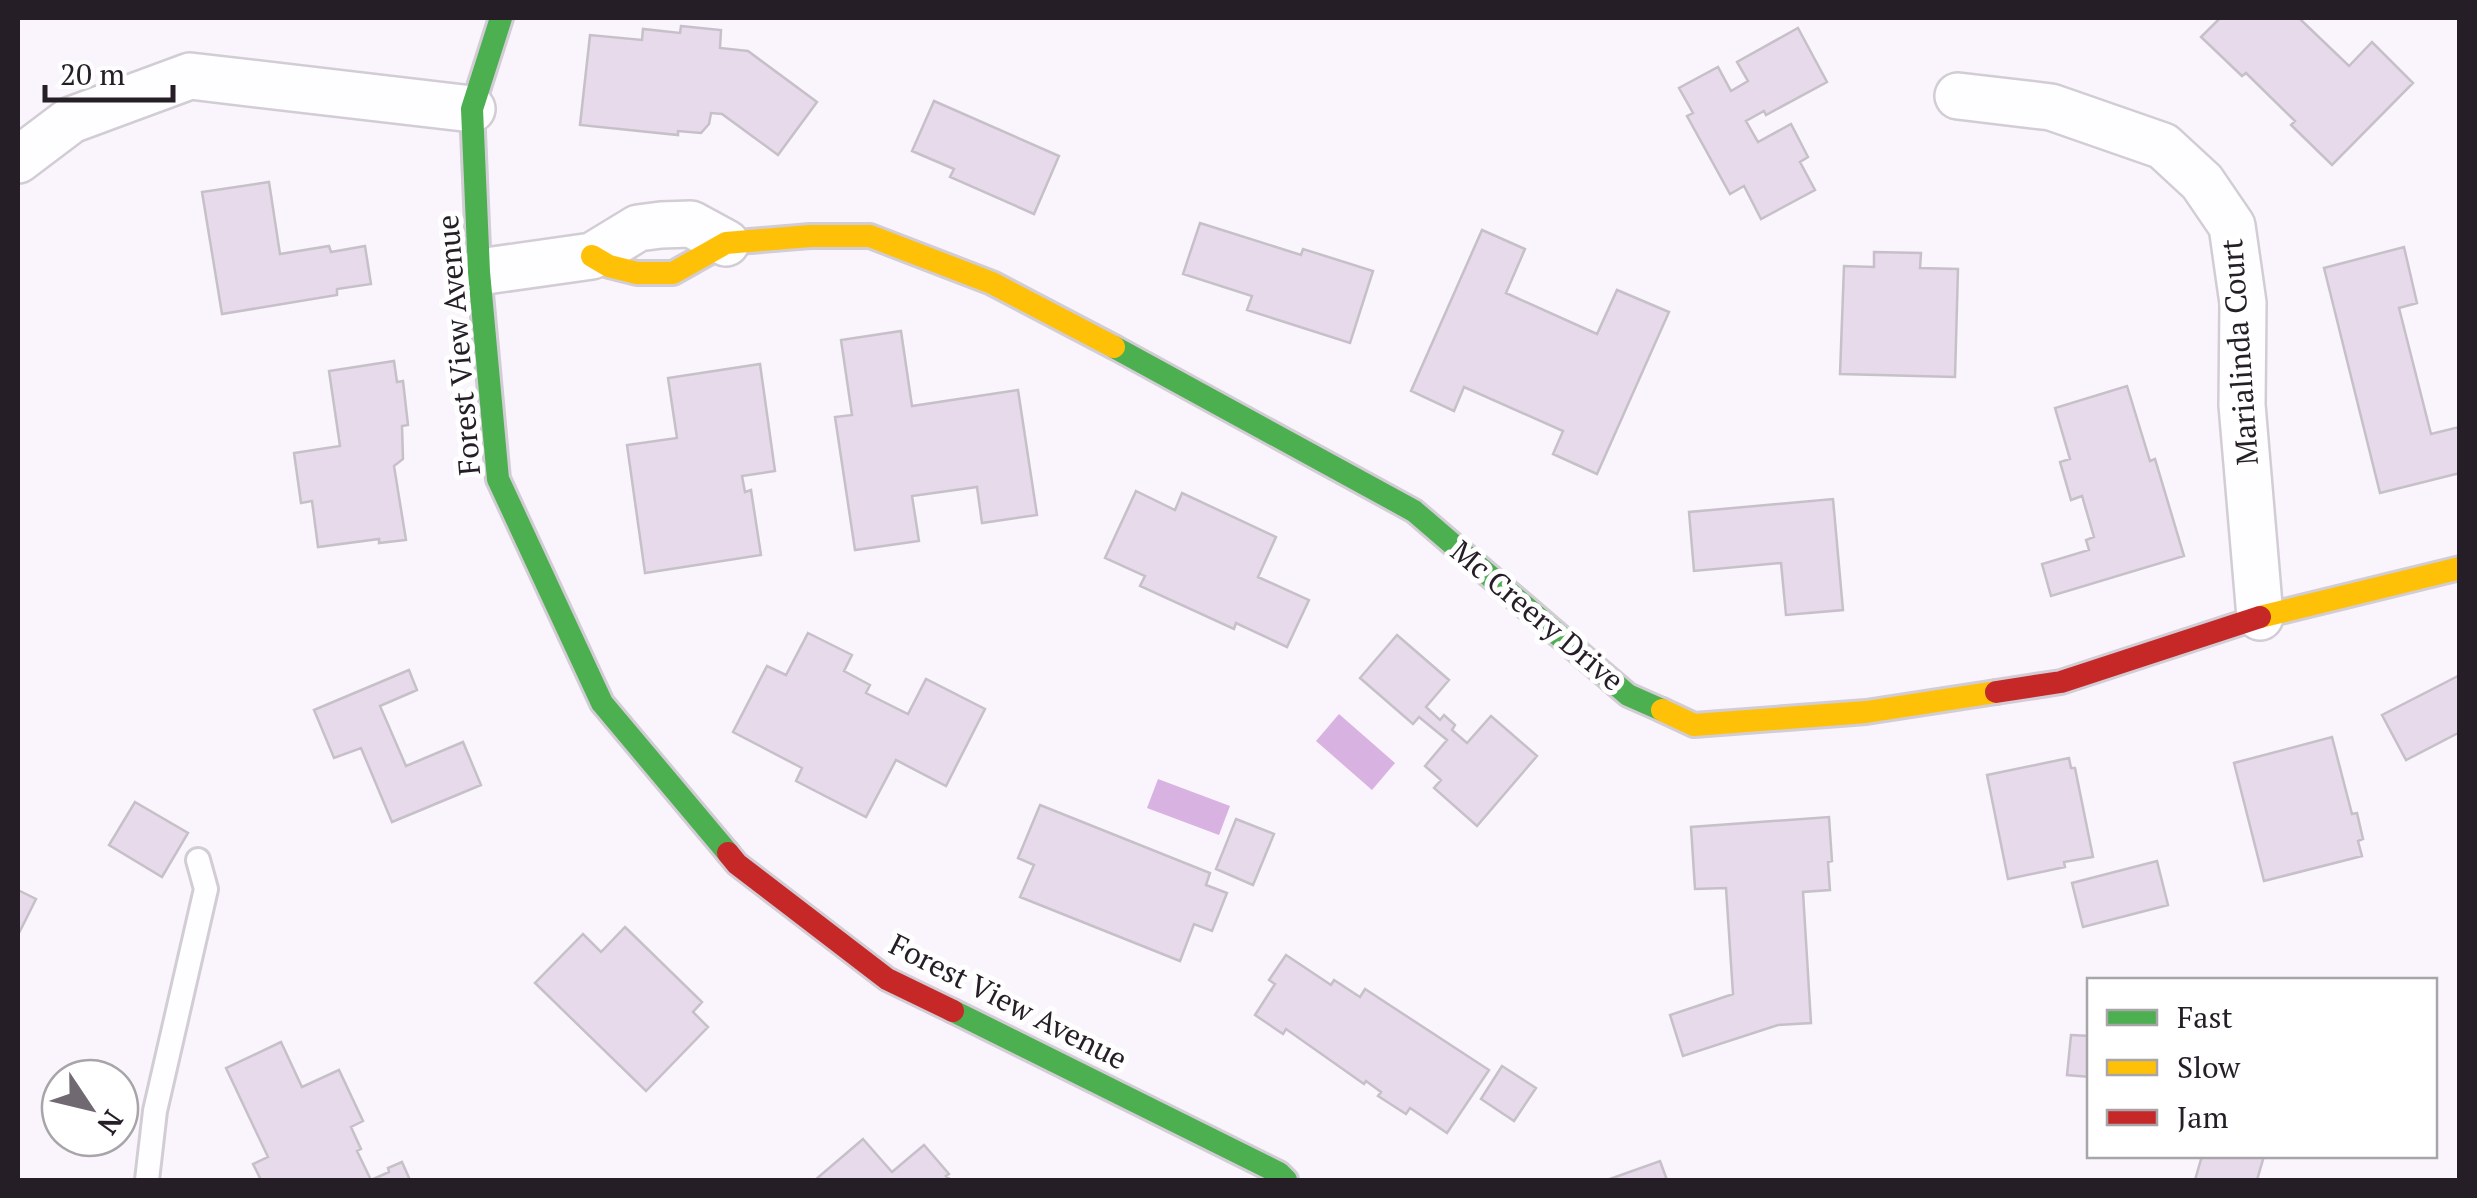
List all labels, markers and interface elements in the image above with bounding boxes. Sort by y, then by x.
scale bar [45,40,172,102]
text: 20 m [60,54,125,94]
street label: Forest View Avenue [427,213,489,477]
street label: Marialinda Court [2211,238,2267,467]
street label: Mc Creery Drive [1443,531,1633,699]
street label: Forest View Avenue [883,924,1134,1078]
legend [2087,978,2437,1158]
text: Fast [2177,997,2233,1037]
text: Slow [2177,1047,2241,1087]
north arrow [40,1058,140,1158]
text: Jam [2177,1097,2228,1137]
text: N [90,1103,132,1142]

